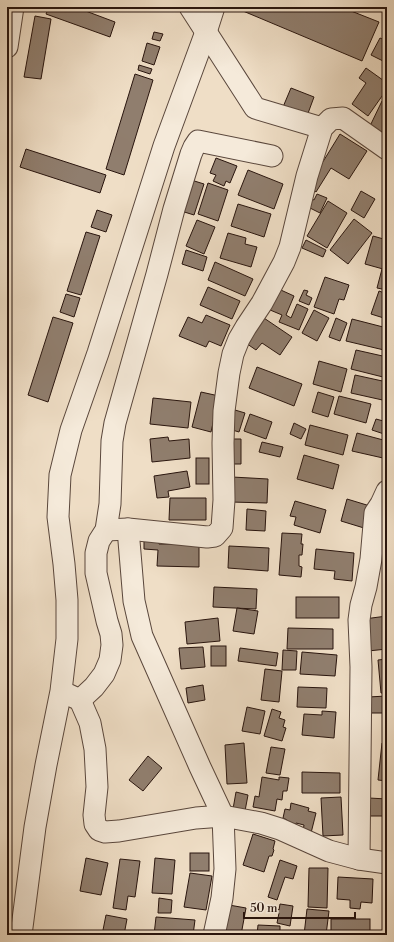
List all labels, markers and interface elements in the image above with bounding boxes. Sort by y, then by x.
scale bar [244,894,355,920]
text: 50 m [250,901,278,916]

